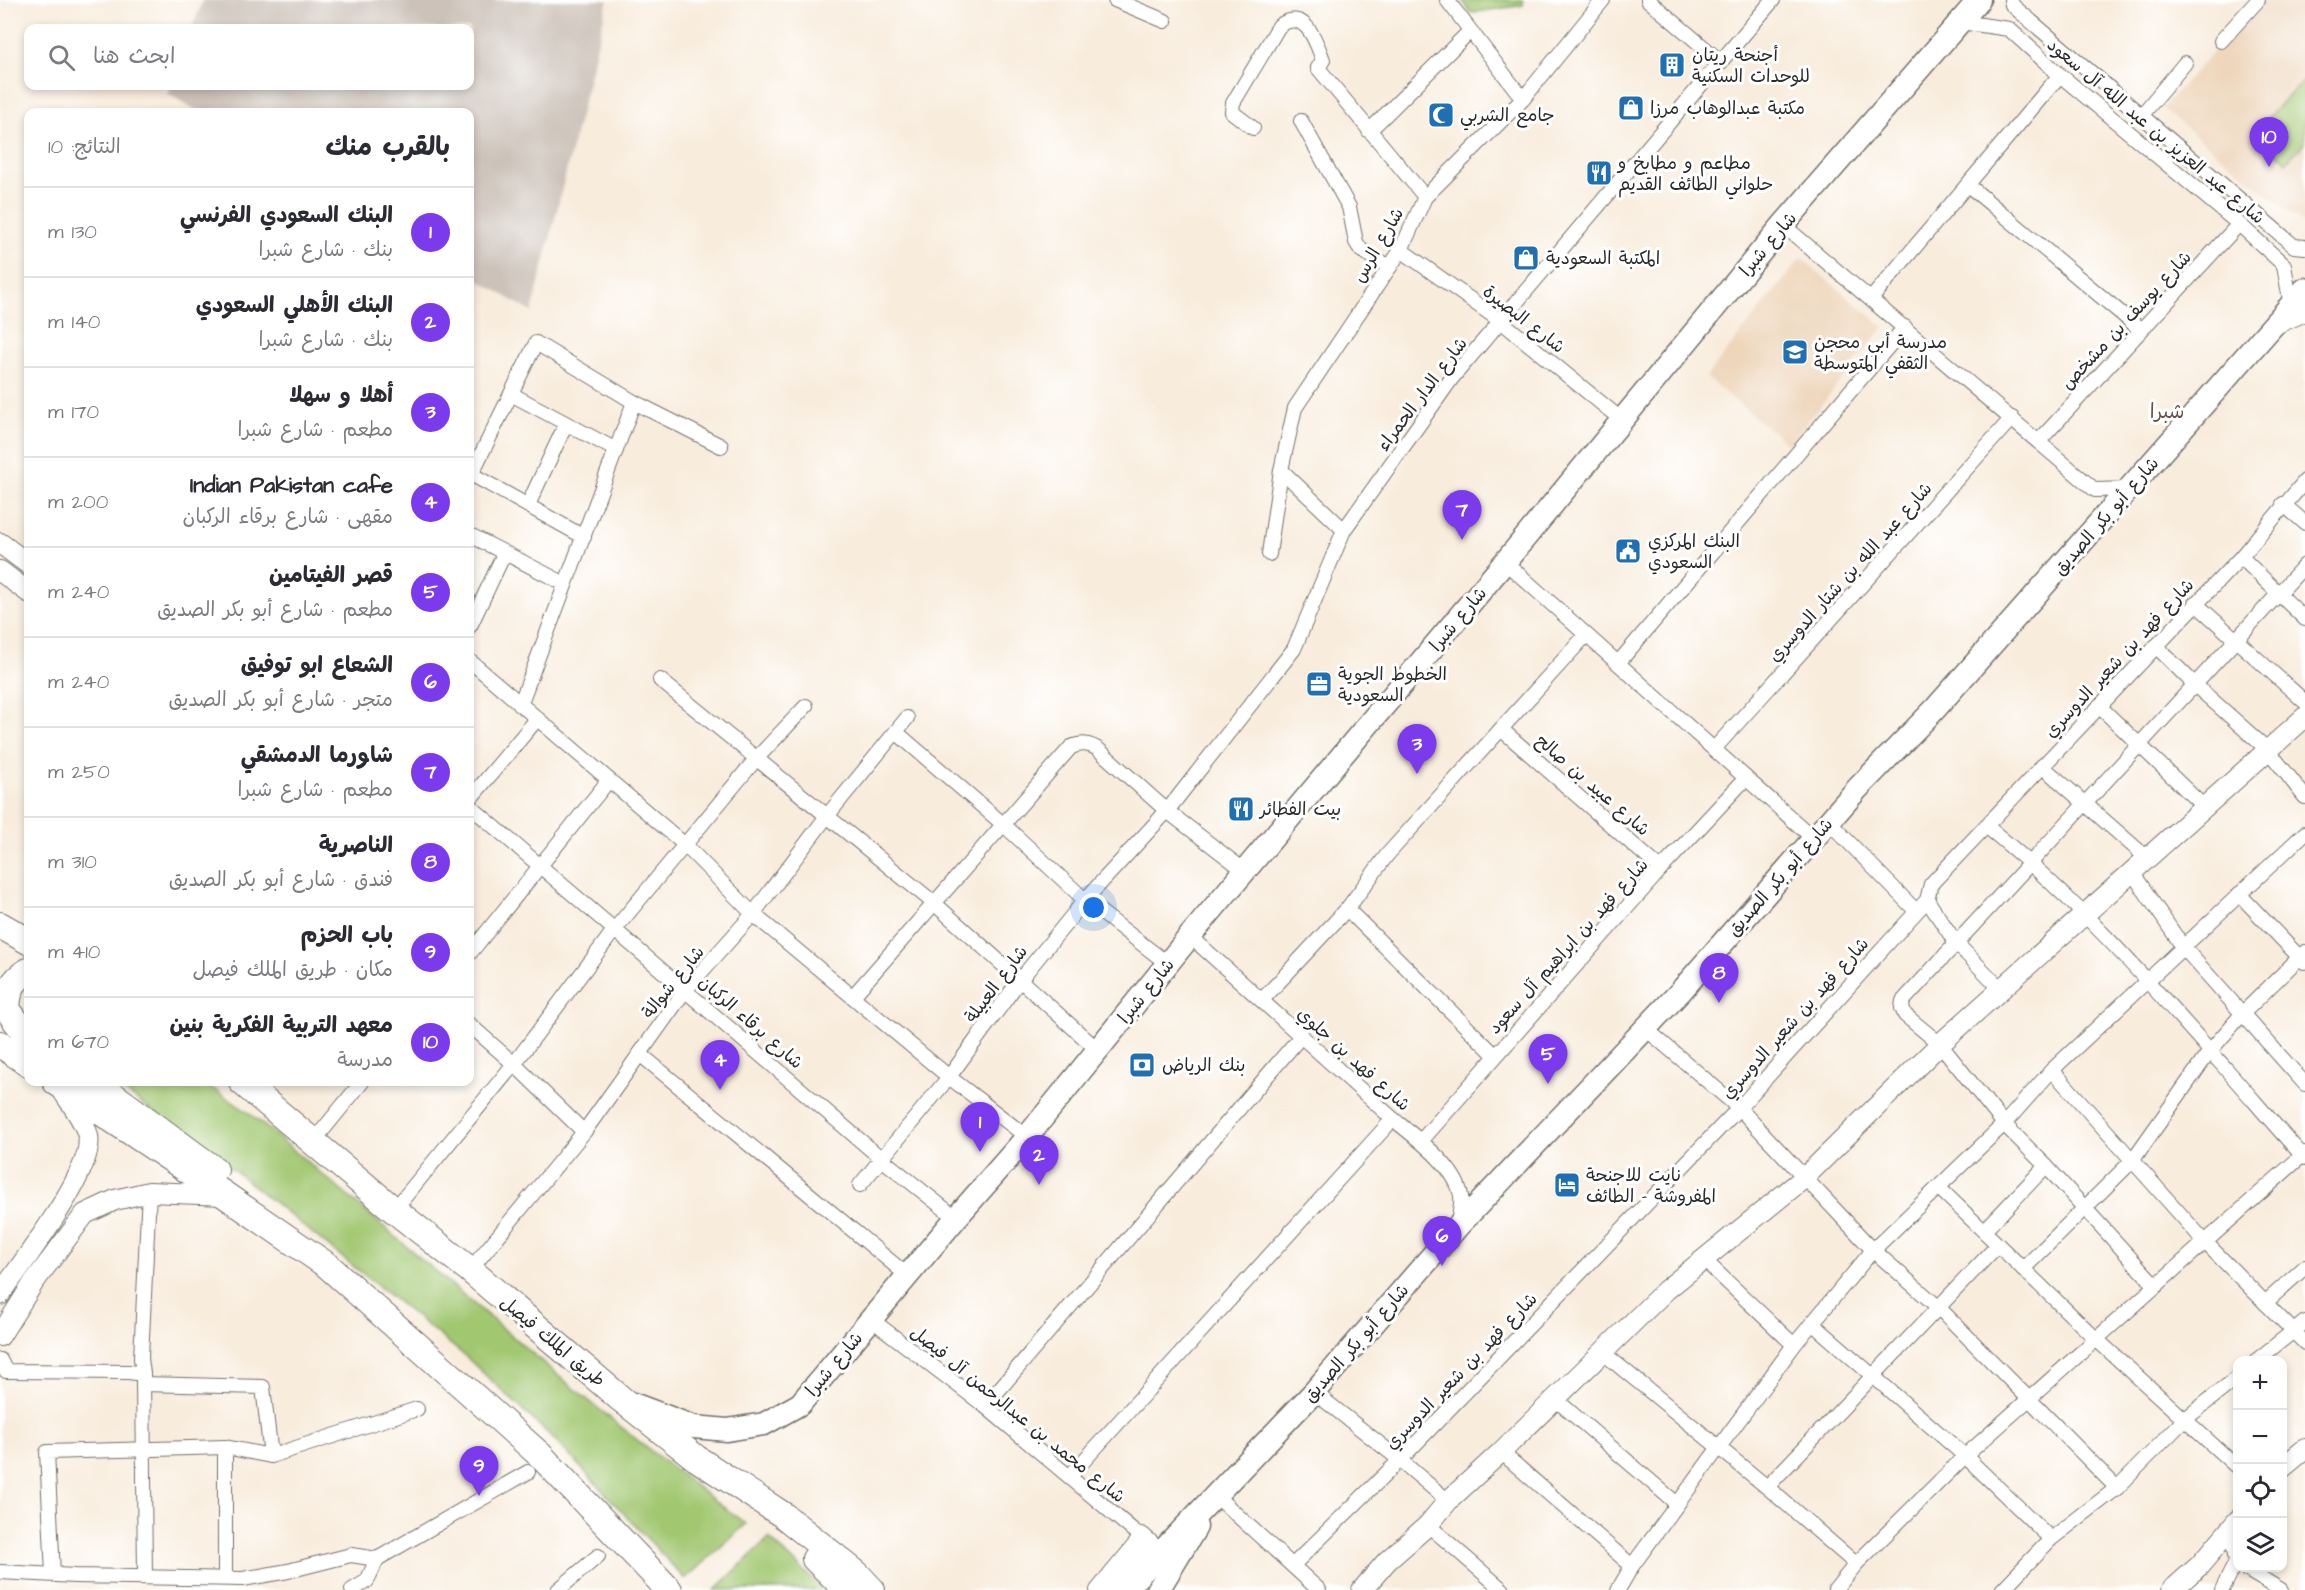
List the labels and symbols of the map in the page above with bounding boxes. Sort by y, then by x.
street label: شارع عبد العزيز بن عبد الله آل سعود [2041,33,2270,230]
place label: أجنحة ريتان للوحدات السكنية [1692,43,1810,89]
building icon: أجنحة ريتان للوحدات السكنية [1657,50,1687,80]
shop icon: مكتبة عبدالوهاب مرزا [1616,93,1646,123]
place label: مكتبة عبدالوهاب مرزا [1650,96,1805,121]
mosque icon: جامع الشربي [1426,100,1456,130]
place label: جامع الشربي [1460,103,1555,131]
pin: 10 [2250,118,2288,167]
place label: مطاعم و مطابخ و حلواني الطائف القديم [1616,151,1773,200]
restaurant icon: مطاعم و مطابخ و حلواني الطائف القديم [1584,158,1614,188]
street label: شارع الرس [1347,203,1410,287]
street label: شارع شبرا [1734,207,1803,282]
shop icon: المكتبة السعودية [1511,243,1541,273]
street label: شارع يوسف بن مشخص [2055,245,2197,395]
place label: المكتبة السعودية [1546,246,1660,271]
street label: شارع البصيرة [1477,279,1570,359]
place label: مدرسة أبي محجن الثقفي المتوسطة [1814,330,1947,379]
street label: شارع الدار الحمراء [1371,332,1473,456]
school or university icon: مدرسة أبي محجن الثقفي المتوسطة [1780,337,1810,367]
district label: شبرا [2150,398,2184,426]
street label: شارع أبو بكر الصديق [2048,452,2165,581]
street label: شارع عبد الله بن شتار الدوسري [1763,477,1938,668]
pin: 7 [1442,490,1482,540]
place label: البنك المركزي السعودي [1648,529,1740,575]
public building icon: البنك المركزي السعودي [1613,536,1643,566]
street label: شارع فهد بن شعير الدوسري [2039,573,2200,744]
street label: شارع شبرا [1424,582,1493,657]
place label: الخطوط الجوية السعودية [1338,662,1447,708]
office icon: الخطوط الجوية السعودية [1304,669,1334,699]
pin: 3 [1398,724,1436,774]
street label: شارع عبيد بن صالح [1530,729,1655,842]
restaurant icon: بيت الفطائر [1226,794,1256,824]
place label: بيت الفطائر [1258,797,1341,822]
street label: شارع أبو بكر الصديق [1722,813,1839,942]
street label: شارع فهد بن ابراهيم آل سعود [1483,853,1655,1040]
your location [1079,893,1108,922]
street label: شارع فهد بن شعير الدوسري [1716,932,1875,1105]
street label: شارع العبيلة [959,940,1034,1028]
street label: شارع شوالة [636,941,711,1024]
street label: شارع شبرا [1112,953,1180,1029]
pin: 8 [1700,954,1738,1003]
street label: شارع برقاء الركبان [693,970,808,1075]
street label: شارع فهد بن جلوي [1292,1002,1416,1117]
pin: 5 [1528,1034,1568,1084]
pin: 4 [700,1040,740,1090]
bank icon: بنك الرياض [1127,1050,1157,1080]
place label: بنك الرياض [1162,1053,1246,1078]
pin: 1 [960,1102,1000,1152]
pin: 2 [1020,1136,1058,1185]
place label: نايت للاجنحة المفروشة - الطائف [1586,1163,1716,1209]
hotel icon: نايت للاجنحة المفروشة - الطائف [1552,1170,1582,1200]
pin: 6 [1422,1216,1462,1266]
street label: شارع أبو بكر الصديق [1298,1279,1415,1408]
street label: شارع فهد بن شعير الدوسري [1380,1287,1543,1455]
street label: طريق الملك فيصل [495,1290,611,1393]
street label: شارع محمد بن عبدالرحمن آل فيصل [905,1320,1130,1509]
street label: شارع شبرا [800,1327,869,1402]
pin: 9 [460,1446,498,1496]

